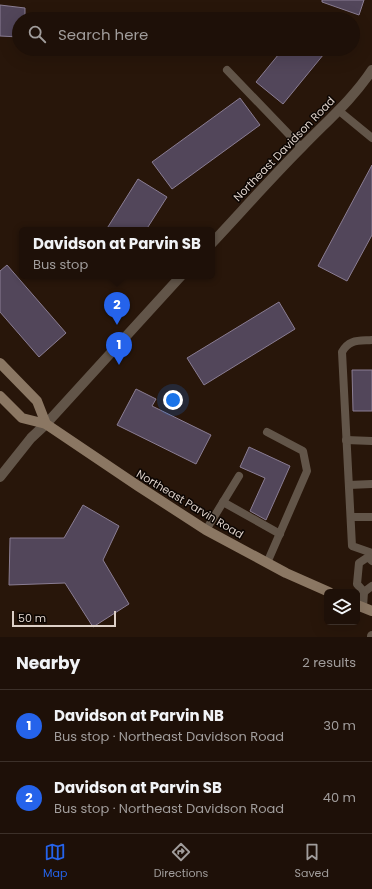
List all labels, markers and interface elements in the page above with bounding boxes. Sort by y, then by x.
search box [12,12,360,56]
icon: search [26,23,48,45]
text: Search here [58,24,148,45]
street label: Northeast Davidson Road [230,93,338,205]
popup [19,227,215,279]
text: Davidson at Parvin SB [33,233,201,254]
text: Bus stop [33,255,88,274]
pin: 2 [104,292,130,325]
pin: 1 [106,332,132,365]
your location [163,390,183,410]
street label: Northeast Parvin Road [133,466,247,542]
map controls [324,589,360,625]
button: layers [324,589,360,625]
scale bar [12,609,116,628]
text: 50 m [18,610,46,626]
text: Nearby [16,651,80,675]
text: 2 results [302,653,356,672]
text: Davidson at Parvin NB [54,705,224,726]
text: 1 [27,716,31,735]
text: 30 m [323,716,356,735]
text: Bus stop · Northeast Davidson Road [54,727,284,746]
text: Davidson at Parvin SB [54,777,222,798]
text: 2 [25,788,33,807]
text: 40 m [323,788,356,807]
text: Bus stop · Northeast Davidson Road [54,799,284,818]
tab: Map [43,841,67,882]
tab: Directions [154,841,208,882]
tab: Saved [295,841,329,882]

